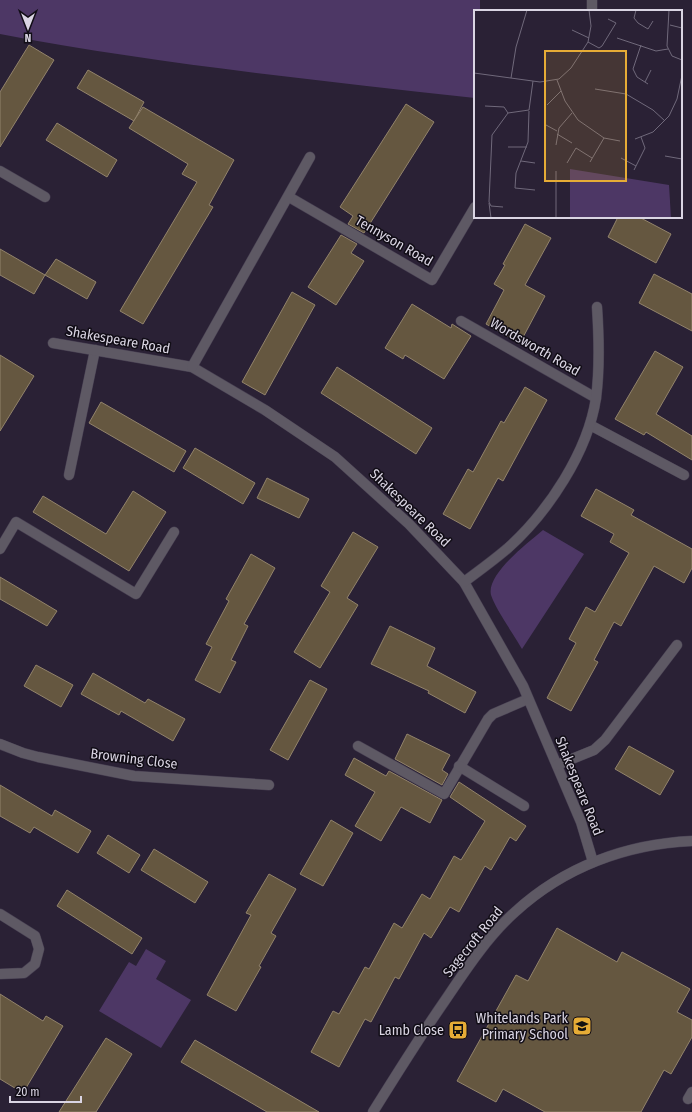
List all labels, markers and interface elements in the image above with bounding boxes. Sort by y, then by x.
north arrow [8,8,48,48]
inset map [474,10,682,218]
text: N [25,31,31,44]
street label: Tennyson Road [352,212,436,270]
street label: Wordsworth Road [487,314,583,380]
street label: Shakespeare Road [65,322,171,358]
street label: Shakespeare Road [366,465,454,551]
street label: Shakespeare Road [551,734,607,838]
street label: Browning Close [89,745,179,773]
street label: Sagecroft Road [439,903,507,981]
place label: Whitelands Park Primary School [476,1010,568,1043]
school or university icon: Whitelands Park Primary School [571,1015,593,1037]
bus stop icon: Lamb Close [447,1019,469,1041]
place label: Lamb Close [379,1022,444,1039]
scale bar [10,1078,81,1104]
text: 20 m [16,1085,40,1099]

